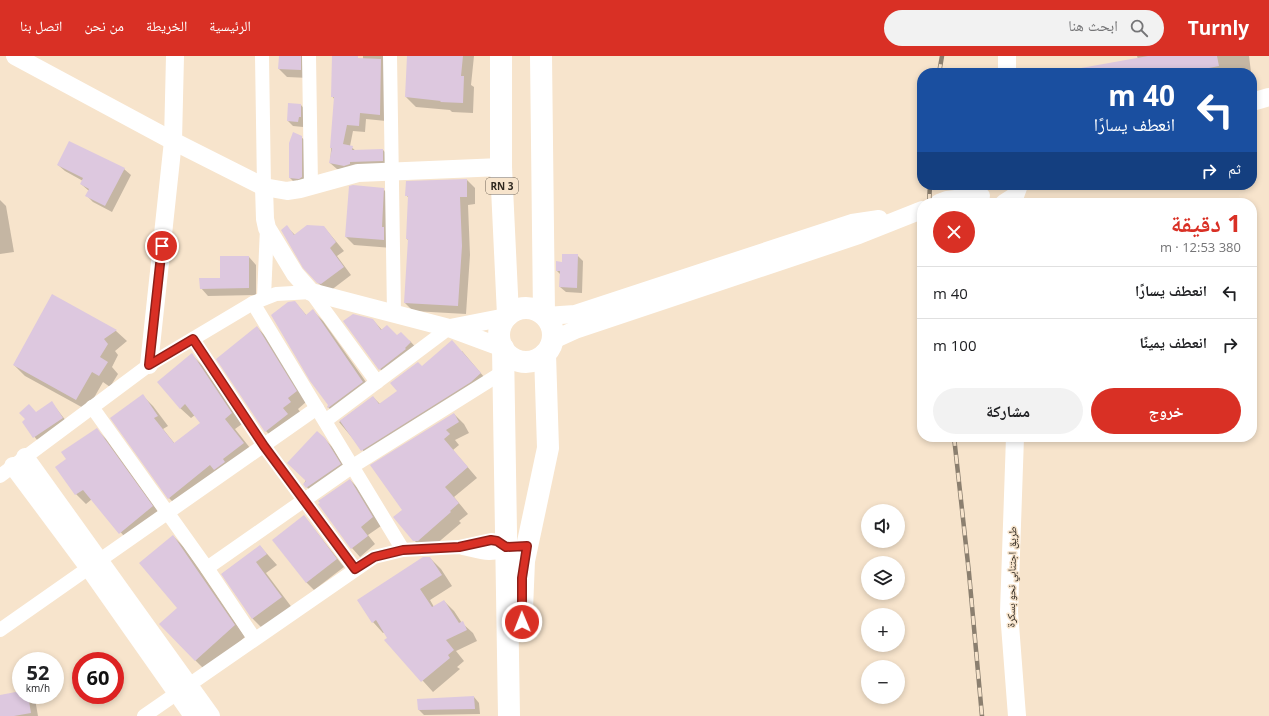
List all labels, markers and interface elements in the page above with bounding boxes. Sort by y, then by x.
search box [884,10,1164,46]
text: ابحث هنا [1068,15,1118,35]
text: Turnly [1188,15,1249,41]
text: اتصل بنا [20,16,62,35]
text: من نحن [84,16,124,35]
text: الخريطة [146,16,187,35]
text: الرئيسية [209,16,251,35]
icon: search [1128,17,1150,39]
text: 40 m [1108,76,1175,114]
icon: left [1189,84,1241,136]
text: انعطف يسارًا [1094,112,1175,136]
text: ثم [1228,158,1241,178]
icon: right [1198,160,1220,182]
road number: RN 3 [486,178,518,194]
text: 1 دقيقة [1171,206,1241,239]
button: close [933,211,975,253]
pin [145,229,179,263]
icon: arrive [151,235,173,257]
text: 380 m · 12:53 [1160,238,1241,256]
text: انعطف يسارًا [1135,280,1207,300]
icon: left [1219,282,1241,304]
text: 40 m [933,283,968,303]
text: انعطف يمينًا [1139,332,1207,352]
icon: right [1219,334,1241,356]
text: 100 m [933,335,977,355]
button: مشاركة [933,388,1083,434]
button: خروج [1091,388,1241,434]
map controls [861,504,905,704]
button: sound [861,504,905,548]
street label: طريق اجتنابي نحو بسكرة [1003,526,1021,628]
button: layers [861,556,905,600]
position arrow [501,601,543,643]
button: + [861,608,905,652]
speed limit sign: 60 [72,652,124,704]
text: 52 [27,659,49,686]
button: − [861,660,905,704]
text: km/h [26,681,50,695]

